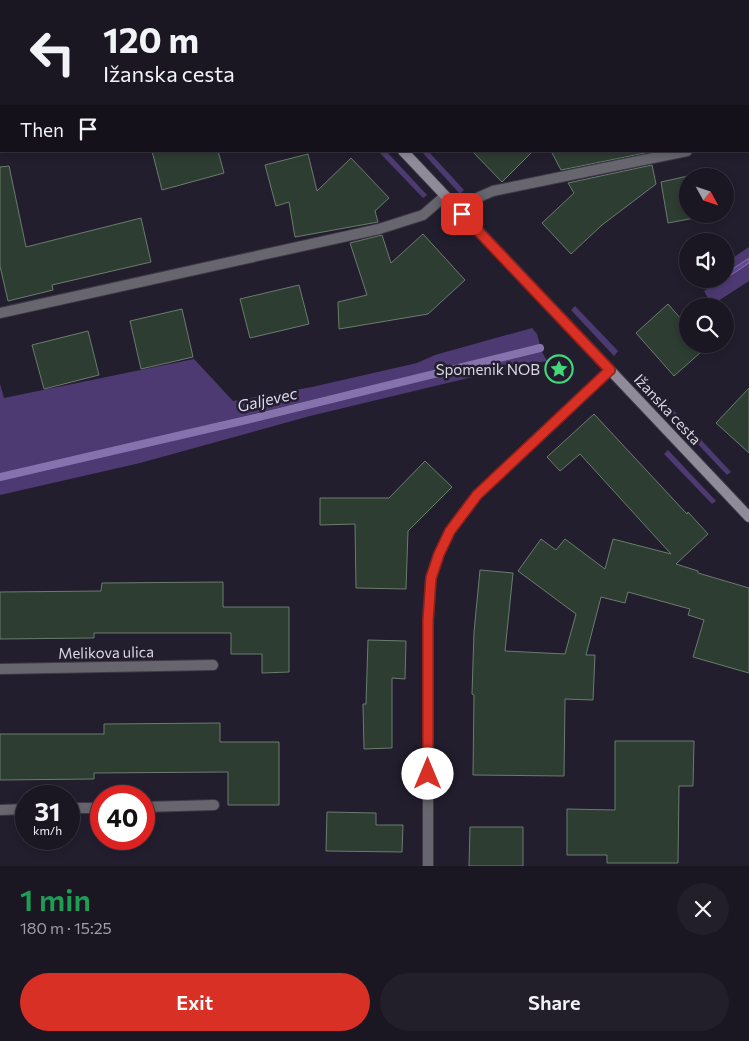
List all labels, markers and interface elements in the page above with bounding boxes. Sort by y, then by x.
text: 120 m [103,17,199,60]
icon: left [20,20,85,85]
text: Ižanska cesta [103,60,235,87]
icon: arrive [74,115,102,143]
text: Then [20,118,64,141]
north arrow [679,168,734,222]
map controls [679,168,734,353]
pin [441,193,483,235]
icon: arrive [448,200,476,228]
button: sound [679,233,734,288]
button: search [679,298,734,353]
place icon: Spomenik NOB [544,354,574,384]
place label: Spomenik NOB [436,360,540,378]
street label: Ižanska cesta [631,370,705,448]
water label: Galjevec [235,383,299,415]
street label: Melikova ulica [58,642,154,662]
position arrow [401,747,453,799]
speed limit sign: 40 [90,785,155,850]
text: 31 [35,796,60,826]
text: km/h [33,823,62,837]
text: 1 min [20,880,91,917]
button: close [677,883,729,935]
text: 180 m · 15:25 [20,918,112,937]
button: Exit [20,973,370,1031]
button: Share [380,973,729,1031]

